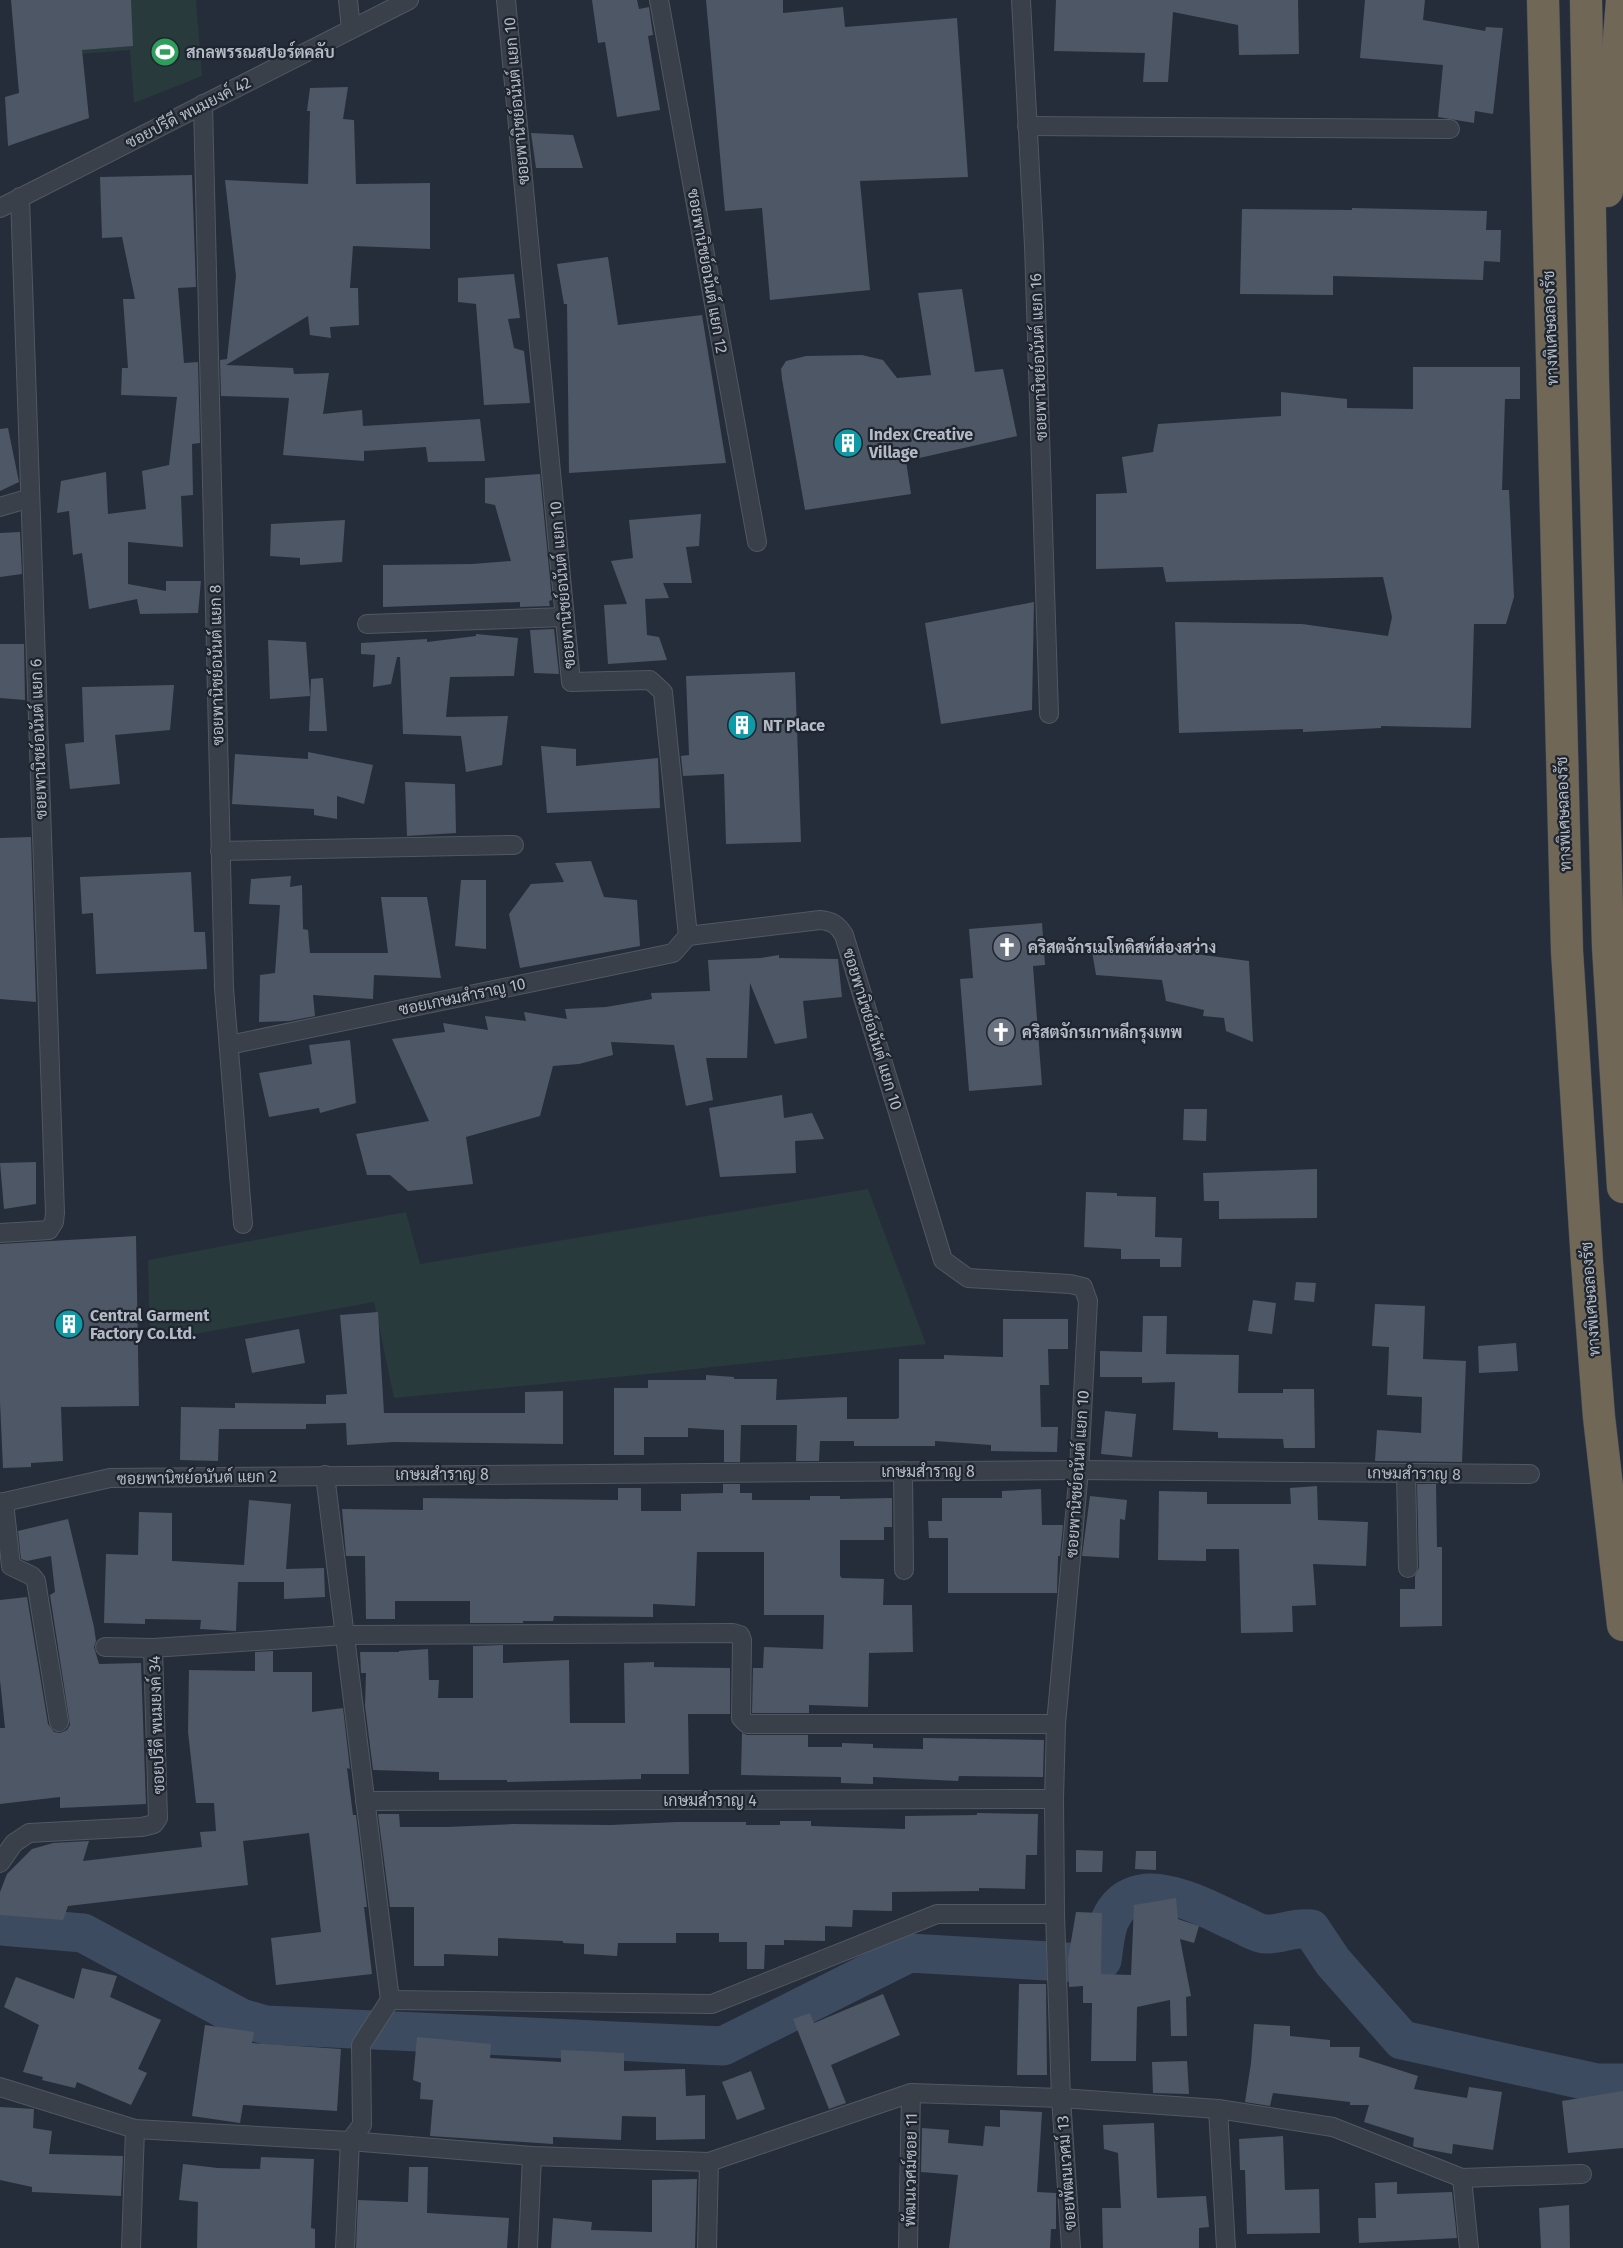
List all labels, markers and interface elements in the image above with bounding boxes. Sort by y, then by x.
street label: ซอยพานิชย์อนันต์ แยก 10 [497,16,533,186]
sports icon: สกลพรรณสปอร์ตคลับ [149,36,181,68]
place label: สกลพรรณสปอร์ตคลับ [186,41,335,62]
street label: ซอยปรีดี พนมยงค์ 42 [121,70,254,152]
street label: ซอยพานิชย์อนันต์ แยก 12 [684,187,734,355]
street label: ทางพิเศษฉลองรัช [1538,270,1562,386]
street label: ซอยพานิชย์อนันต์ แยก 16 [1023,273,1051,441]
place label: Index Creative Village [868,425,973,462]
building icon: Index Creative Village [832,427,864,459]
street label: ซอยพานิชย์อนันต์ แยก 10 [543,500,579,670]
street label: ซอยพานิชย์อนันต์ แยก 8 [203,584,227,746]
street label: ซอยพานิชย์อนันต์ แยก 6 [23,658,51,820]
building icon: NT Place [726,709,758,741]
place label: NT Place [763,716,825,735]
street label: ทางพิเศษฉลองรัช [1551,756,1575,872]
church icon: คริสตจักรเมโทดิสท์ส่องสว่าง [991,931,1023,963]
place label: คริสตจักรเมโทดิสท์ส่องสว่าง [1028,936,1216,957]
street label: ซอยพานิชย์อนันต์ แยก 10 [839,945,909,1112]
street label: ซอยเกษมสำราญ 10 [397,974,527,1019]
church icon: คริสตจักรเกาหลีกรุงเทพ [985,1016,1017,1048]
place label: คริสตจักรเกาหลีกรุงเทพ [1022,1022,1182,1044]
street label: ทางพิเศษฉลองรัช [1576,1241,1604,1357]
place label: Central Garment Factory Co.Ltd. [90,1306,210,1343]
building icon: Central Garment Factory Co.Ltd. [53,1308,85,1340]
street label: ซอยพานิชย์อนันต์ แยก 10 [1059,1389,1093,1559]
street label: เกษมสำราญ 8 [881,1462,975,1481]
street label: เกษมสำราญ 8 [1367,1463,1461,1484]
street label: ซอยพานิชย์อนันต์ แยก 2 [117,1464,277,1488]
street label: เกษมสำราญ 8 [395,1465,489,1484]
street label: ซอยปรีดี พนมยงค์ 34 [142,1655,168,1795]
street label: เกษมสำราญ 4 [663,1791,757,1810]
street label: พัฒนเวศม์ซอย 11 [897,2113,921,2227]
street label: ซอยพัฒนเวศม์ 13 [1050,2115,1080,2231]

